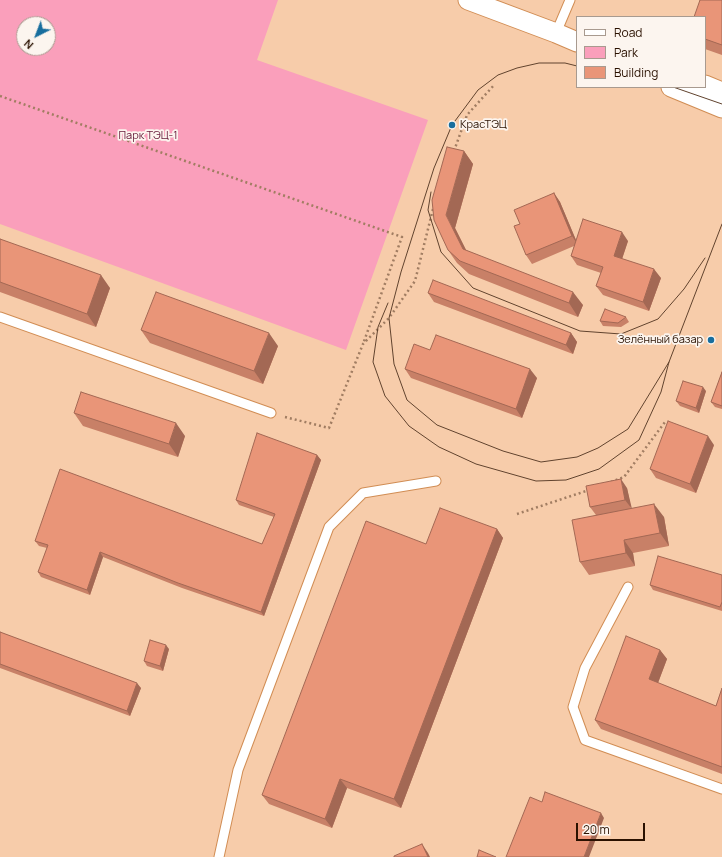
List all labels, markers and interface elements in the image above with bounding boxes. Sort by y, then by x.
north arrow [16,16,56,56]
legend [576,16,706,88]
text: Road [614,24,642,41]
text: N [20,36,36,53]
text: Park [614,44,638,61]
text: Building [614,64,658,81]
place label: КрасТЭЦ [460,118,507,132]
marker: КрасТЭЦ [447,120,457,130]
park label: Парк ТЭЦ-1 [119,129,177,143]
place label: Зелённый базар [618,333,703,347]
marker: Зелённый базар [706,335,716,345]
scale bar [578,815,647,841]
text: 20 m [583,821,610,838]

